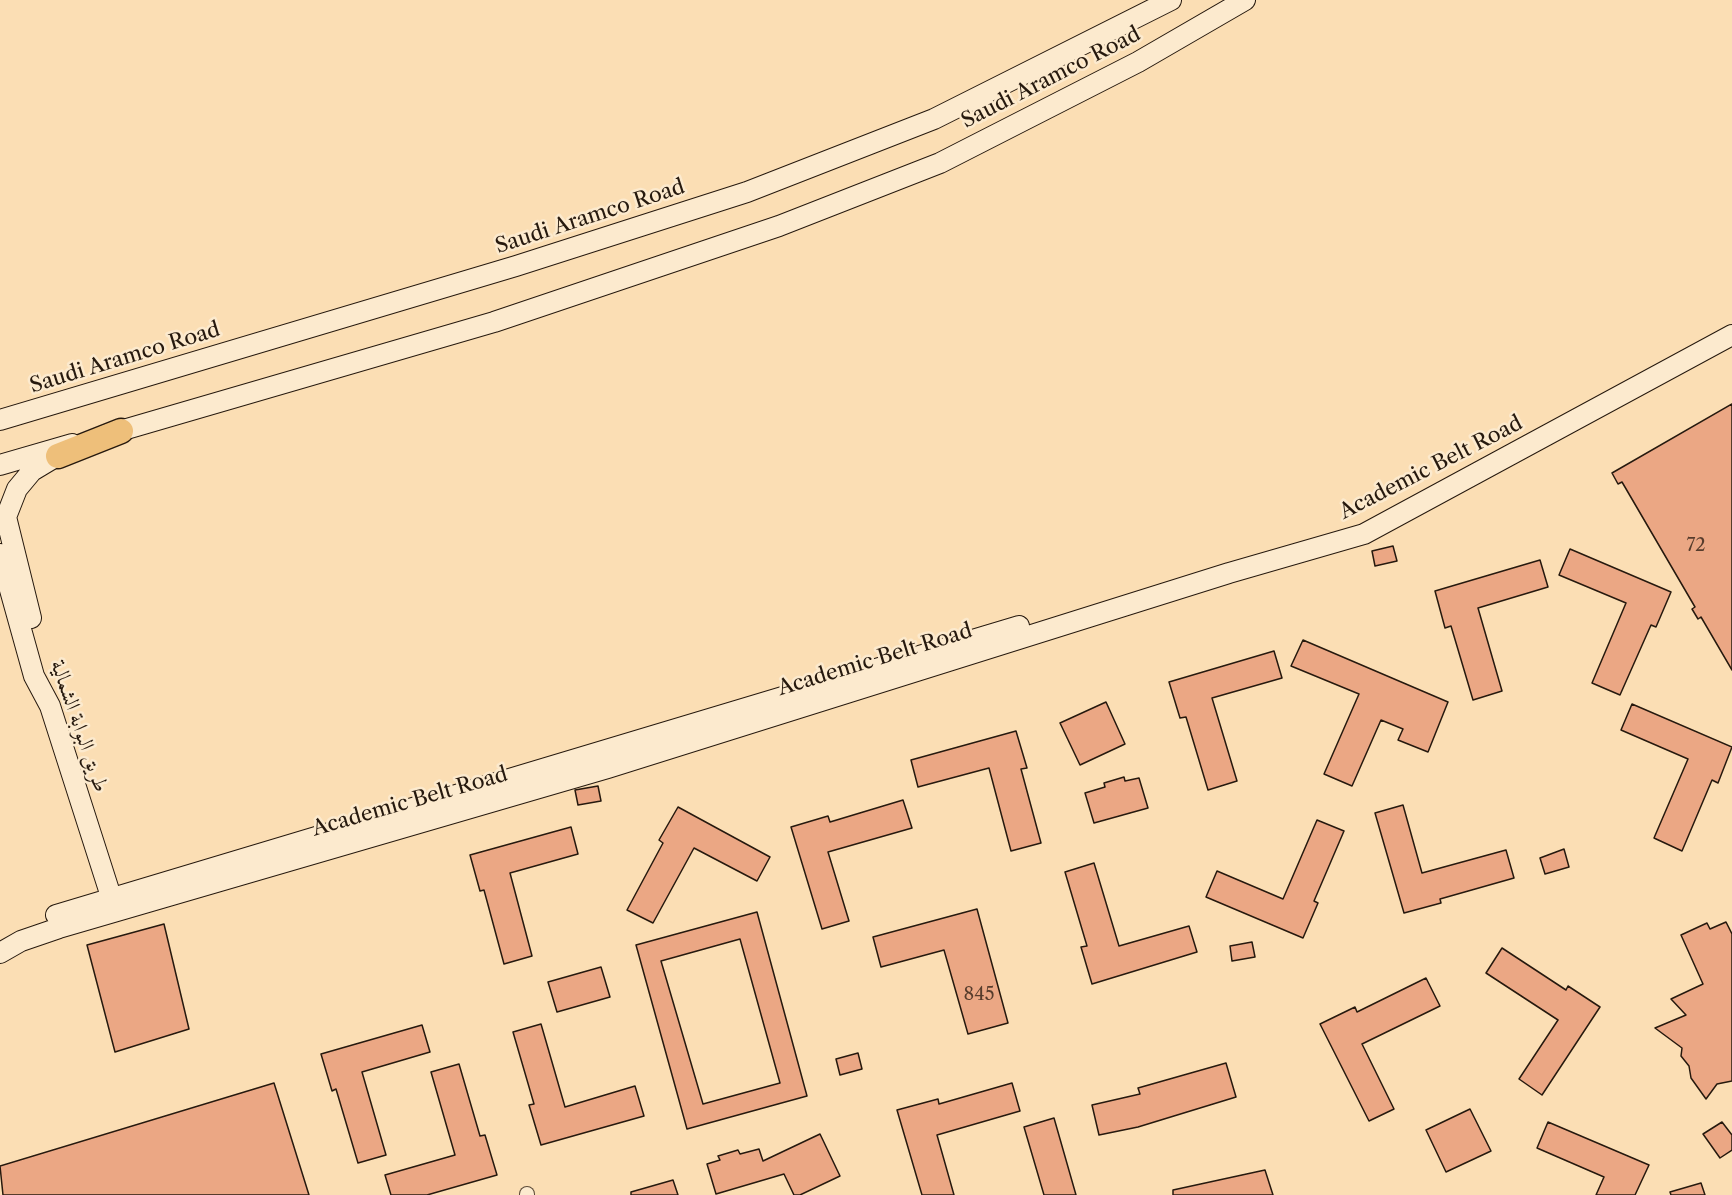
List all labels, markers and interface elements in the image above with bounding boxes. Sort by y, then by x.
street label: Saudi Aramco Road [957,22,1145,134]
street label: Saudi Aramco Road [492,174,688,260]
street label: Saudi Aramco Road [27,317,223,399]
street label: Academic Belt Road [1335,411,1527,525]
house number: 72 [1686,535,1706,557]
street label: Academic Belt Road [775,618,975,702]
street label: طريق البوابة الشمالية [45,657,113,795]
street label: Academic Belt Road [309,762,511,842]
house number: 845 [964,984,994,1006]

